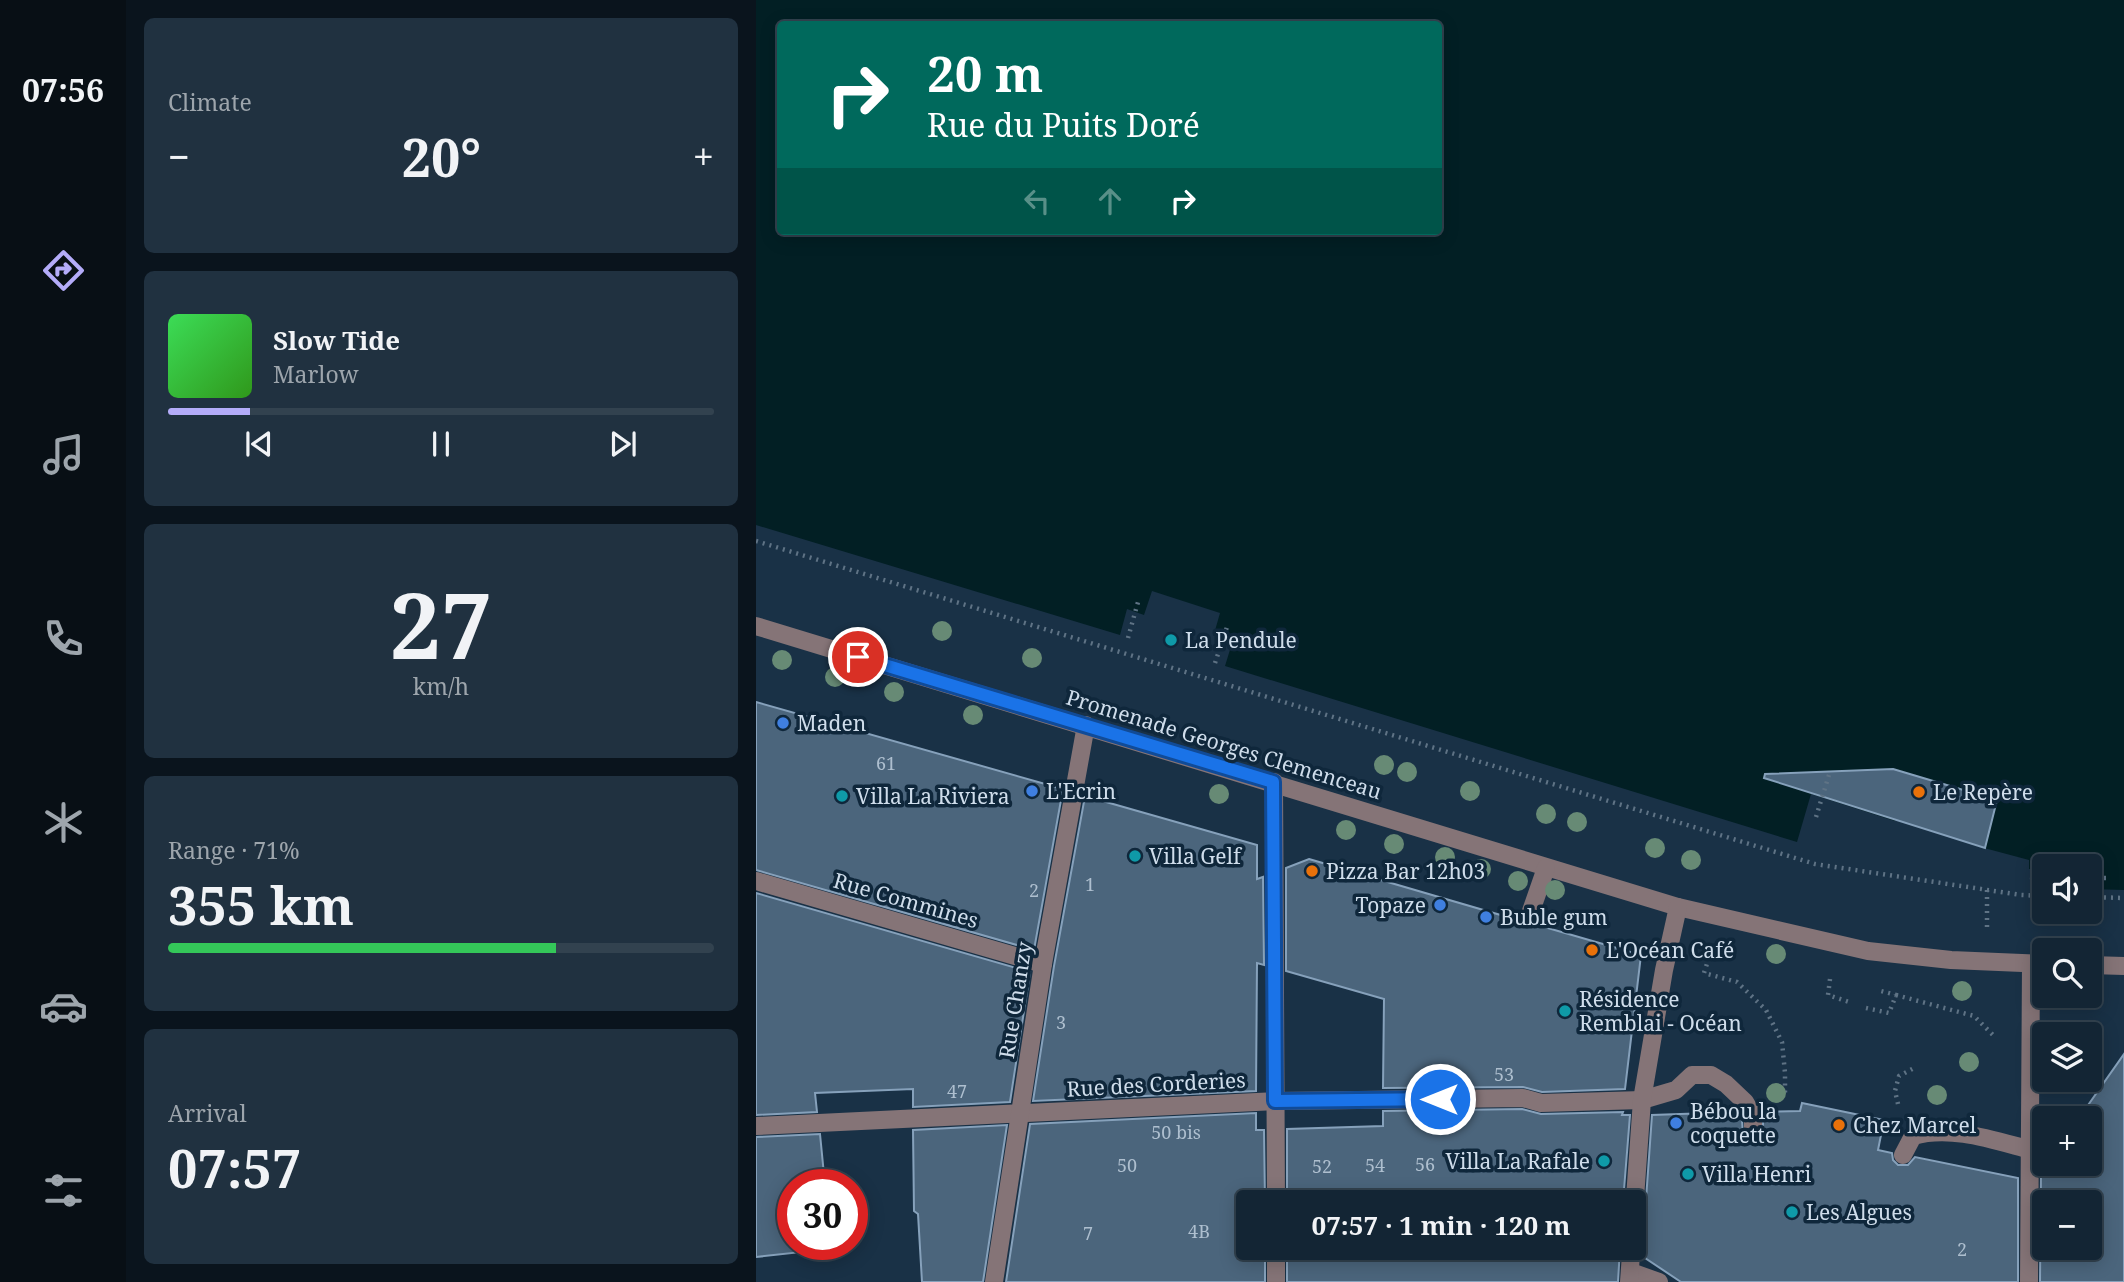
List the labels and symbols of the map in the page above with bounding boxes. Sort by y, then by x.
place label: La Pendule [1185,626,1297,654]
pin [828,627,888,687]
marker: La Pendule [1163,632,1179,648]
street label: Promenade Georges Clemenceau [1063,683,1385,805]
place label: Maden [797,709,866,737]
marker: Maden [775,715,791,731]
house number: 61 [876,751,896,775]
place label: L'Ecrin [1046,777,1116,805]
place label: Le Repère [1933,778,2033,806]
place label: Villa La Riviera [856,782,1009,810]
marker: L'Ecrin [1024,783,1040,799]
marker: Le Repère [1911,784,1927,800]
marker: Villa La Riviera [834,788,850,804]
place label: Villa Gelf [1149,842,1243,870]
marker: Villa Gelf [1127,848,1143,864]
place label: Pizza Bar 12h03 [1326,857,1485,885]
marker: Pizza Bar 12h03 [1304,863,1320,879]
street label: Rue Commines [830,866,982,934]
house number: 1 [1085,872,1095,896]
house number: 2 [1029,878,1039,902]
place label: Topaze [1355,891,1426,919]
marker: Topaze [1432,897,1448,913]
place label: Buble gum [1500,903,1608,931]
marker: Buble gum [1478,909,1494,925]
place label: L'Océan Café [1606,936,1734,964]
street label: Rue Chanzy [992,939,1038,1060]
marker: L'Océan Café [1584,942,1600,958]
place label: Résidence Remblai - Océan [1579,985,1742,1037]
marker: Résidence Remblai - Océan [1557,1003,1573,1019]
house number: 3 [1056,1010,1066,1034]
position arrow [1403,1062,1477,1136]
house number: 53 [1494,1062,1514,1086]
street label: Rue des Corderies [1066,1065,1246,1103]
house number: 47 [947,1079,967,1103]
place label: Bébou la coquette [1690,1097,1777,1149]
place label: Chez Marcel [1853,1111,1977,1139]
marker: Bébou la coquette [1668,1115,1684,1131]
marker: Chez Marcel [1831,1117,1847,1133]
house number: 50 bis [1151,1120,1201,1144]
place label: Villa La Rafale [1446,1147,1590,1175]
house number: 56 [1415,1152,1435,1176]
house number: 50 [1117,1153,1137,1177]
house number: 54 [1365,1153,1385,1177]
marker: Villa La Rafale [1596,1153,1612,1169]
house number: 52 [1312,1154,1332,1178]
place label: Villa Henri [1702,1160,1812,1188]
marker: Villa Henri [1680,1166,1696,1182]
speed limit sign: 30 [777,1169,868,1260]
place label: Les Algues [1806,1198,1912,1226]
marker: Les Algues [1784,1204,1800,1220]
house number: 4B [1188,1219,1210,1243]
house number: 7 [1083,1221,1093,1245]
house number: 2 [1957,1237,1967,1261]

